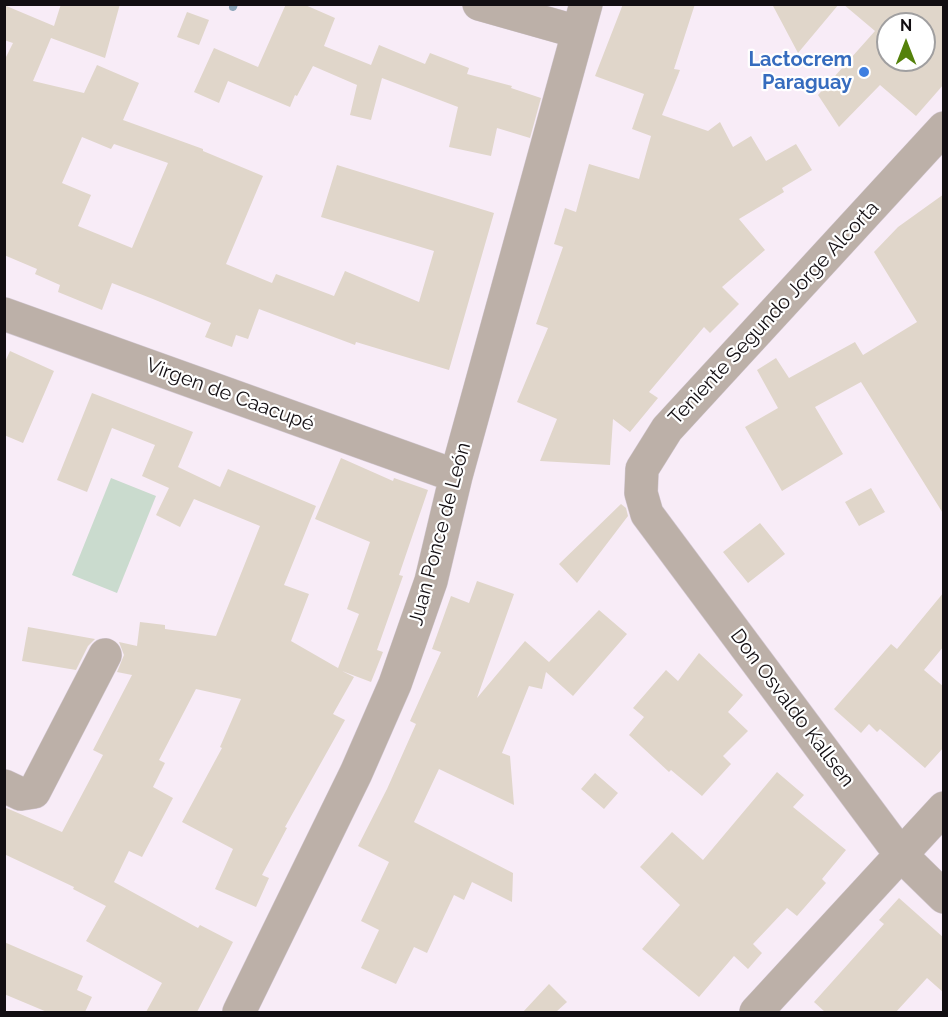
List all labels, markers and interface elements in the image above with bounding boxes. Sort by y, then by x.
north arrow [876,12,936,72]
text: N [900,16,912,35]
place label: Lactocrem Paraguay [748,48,852,95]
marker: Lactocrem Paraguay [857,65,871,79]
street label: Teniente Segundo Jorge Alcorta [664,196,884,430]
street label: Virgen de Caacupé [143,353,317,437]
street label: Juan Ponce de León [404,440,476,628]
street label: Don Osvaldo Kallsen [725,624,859,792]

